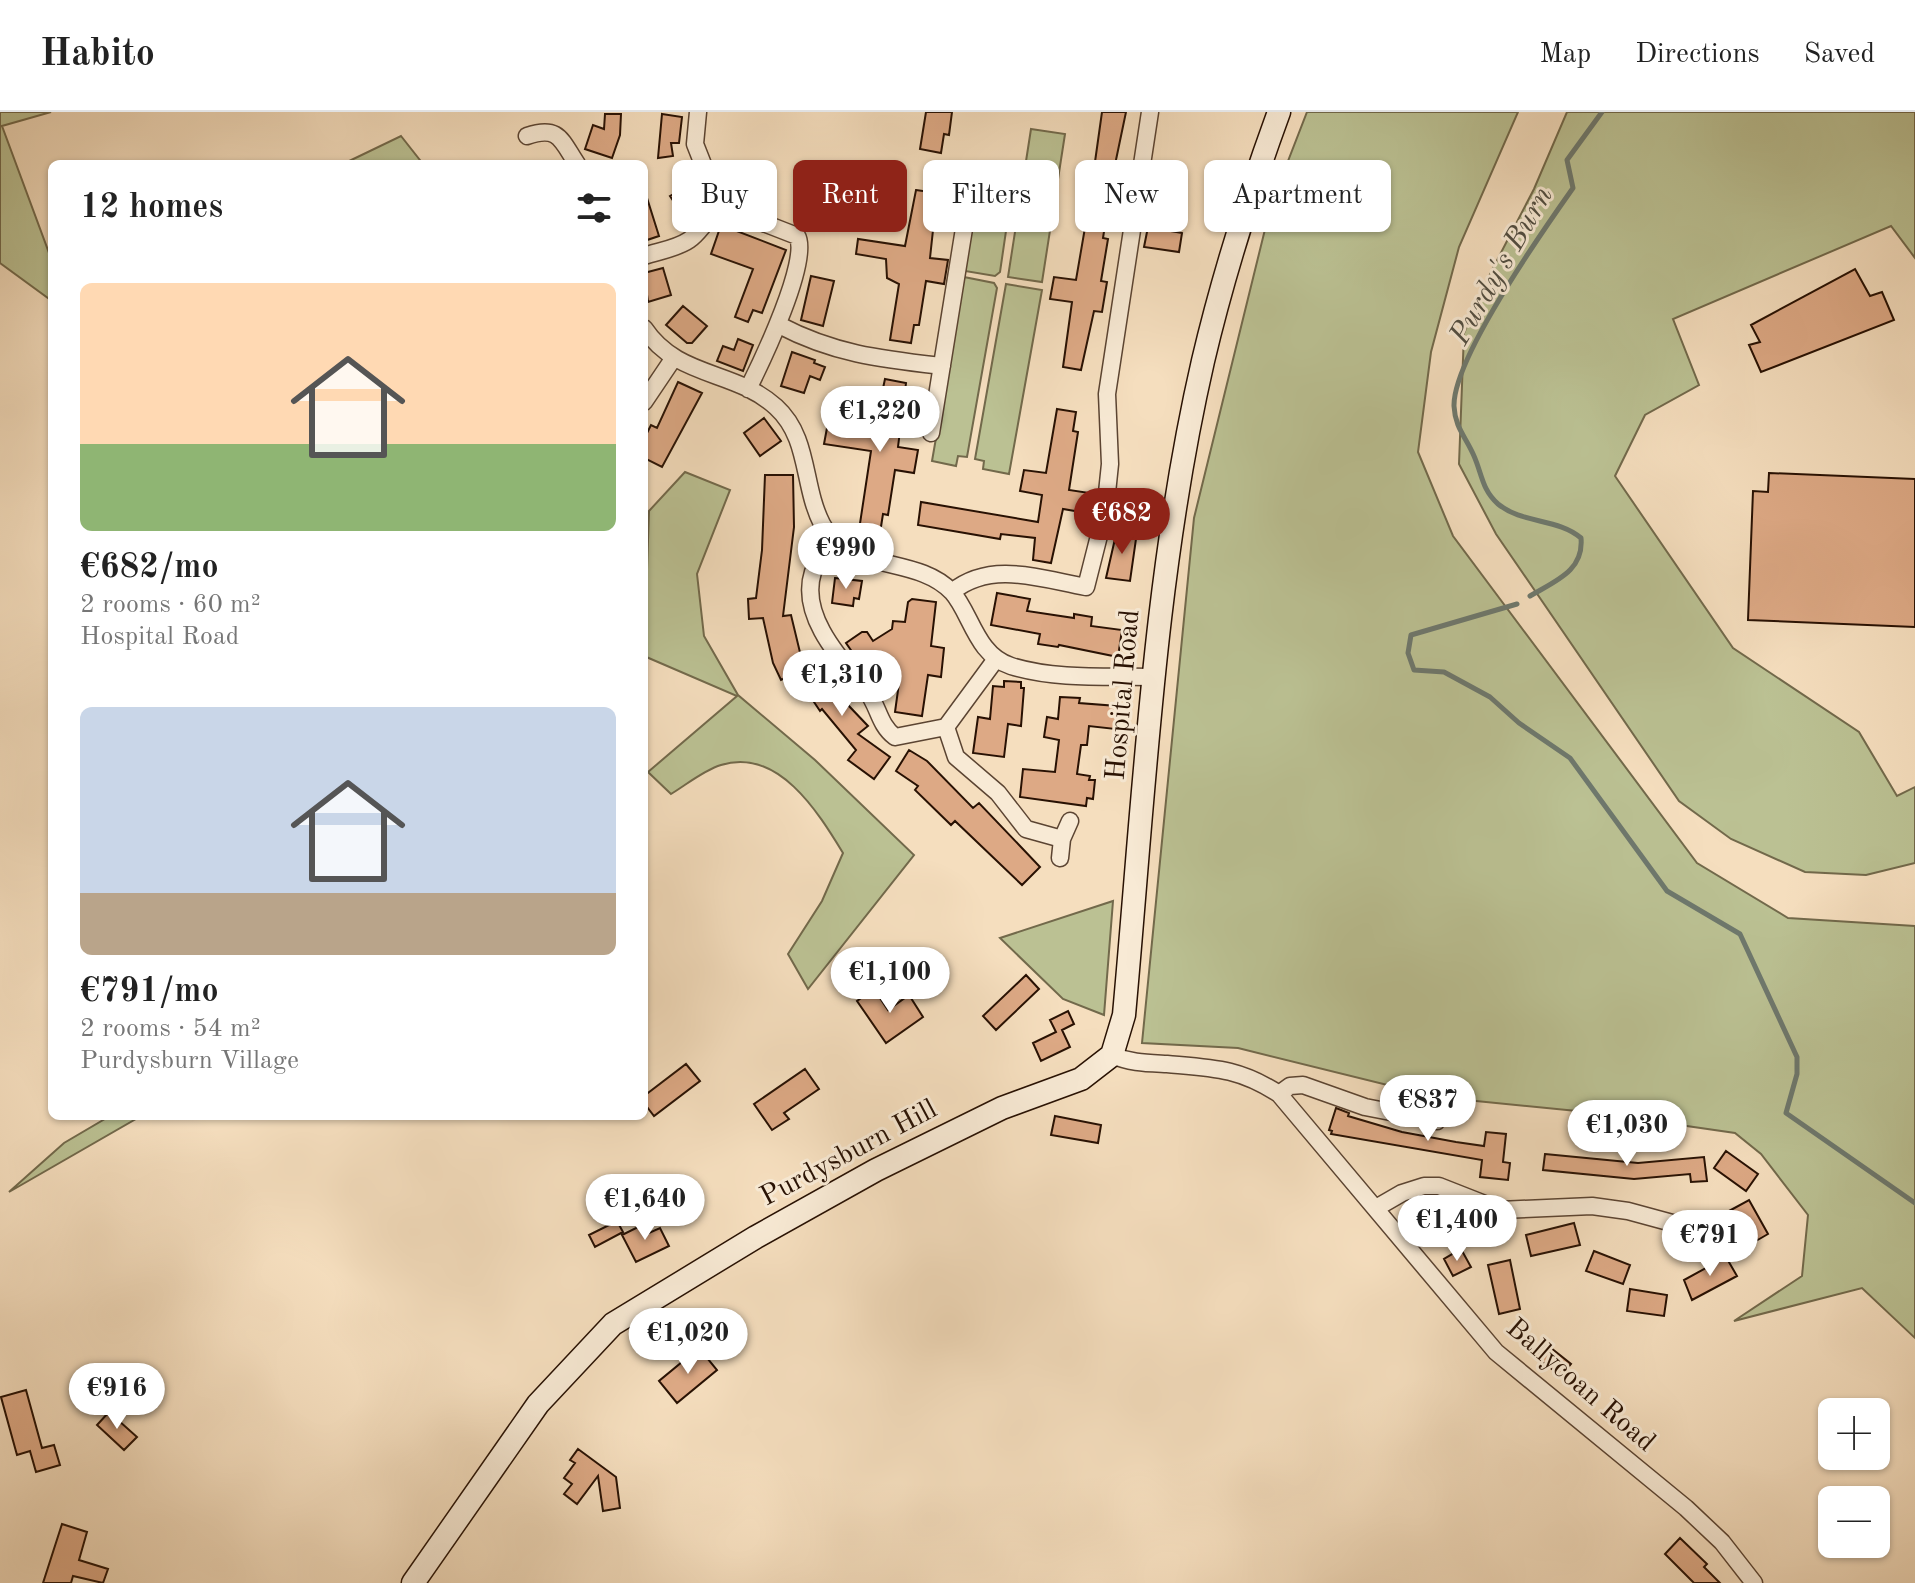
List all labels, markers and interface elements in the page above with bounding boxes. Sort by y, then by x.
text: Habito [40,36,155,74]
text: Map [1539,41,1591,69]
text: Directions [1635,41,1760,69]
text: Saved [1804,41,1875,69]
chip: Buy [672,160,777,232]
chip: Rent [793,160,907,232]
chip: Filters [923,160,1059,232]
chip: New [1075,160,1188,232]
chip: Apartment [1204,160,1391,232]
water label: Purdy's Burn [1444,182,1559,351]
icon: filters [572,186,616,230]
text: 12 homes [80,191,223,225]
icon: home [276,335,420,479]
pin: €1,220 [815,386,945,454]
text: €1,220 [839,399,921,425]
pin: €682 [1075,488,1169,556]
text: €682 [1092,501,1152,527]
pin: €990 [799,523,893,591]
text: €990 [816,536,876,562]
text: €682/mo [80,551,219,585]
text: 2 rooms · 60 m² [80,592,261,618]
street label: Hospital Road [1103,608,1145,782]
text: Hospital Road [80,624,239,650]
pin: €1,310 [777,650,907,718]
text: €1,310 [801,663,883,689]
icon: home [276,759,420,903]
pin: €1,100 [825,947,955,1015]
text: €1,100 [849,960,931,986]
text: €791/mo [80,975,219,1009]
text: 2 rooms · 54 m² [80,1016,261,1042]
text: Purdysburn Village [80,1048,299,1074]
pin: €837 [1381,1075,1475,1143]
text: €837 [1398,1088,1458,1114]
street label: Purdysburn Hill [756,1096,942,1212]
pin: €1,030 [1562,1100,1692,1168]
text: €1,030 [1586,1113,1668,1139]
pin: €1,640 [580,1174,710,1242]
text: €1,640 [604,1187,686,1213]
pin: €1,400 [1392,1195,1522,1263]
text: €1,400 [1416,1208,1498,1234]
pin: €791 [1663,1210,1757,1278]
text: €791 [1680,1223,1740,1249]
pin: €1,020 [623,1308,753,1376]
street label: Ballycoan Road [1500,1314,1660,1458]
text: €1,020 [647,1321,729,1347]
pin: €916 [70,1363,164,1431]
text: €916 [87,1376,147,1402]
map controls [1818,1398,1890,1558]
button: + [1818,1398,1890,1470]
button: − [1818,1486,1890,1558]

